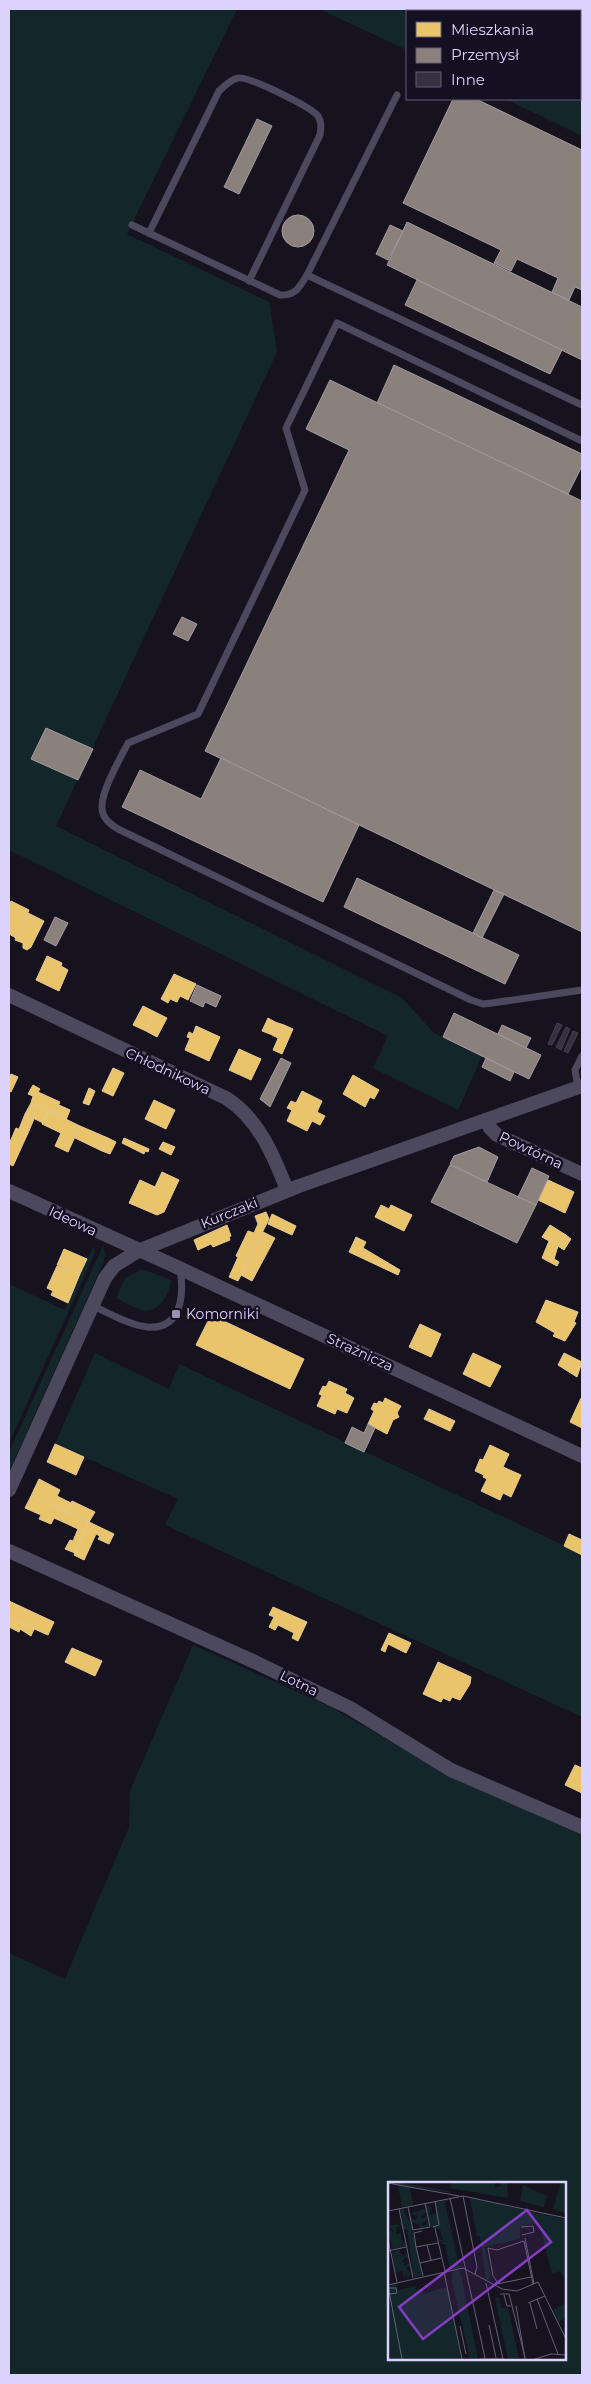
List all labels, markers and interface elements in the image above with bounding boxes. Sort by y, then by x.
legend [406,10,581,100]
text: Mieszkania [451,20,534,39]
text: Przemysł [451,45,520,64]
text: Inne [451,70,485,89]
street label: Chłodnikowa [123,1043,213,1099]
street label: Powtórna [496,1127,566,1173]
street label: Kurczaki [198,1193,260,1233]
street label: Ideowa [46,1202,100,1240]
place label: Komorniki [186,1305,259,1323]
marker: Komorniki [170,1308,182,1320]
street label: Strażnicza [324,1329,396,1375]
street label: Lotna [277,1666,321,1700]
inset map [388,2182,566,2359]

